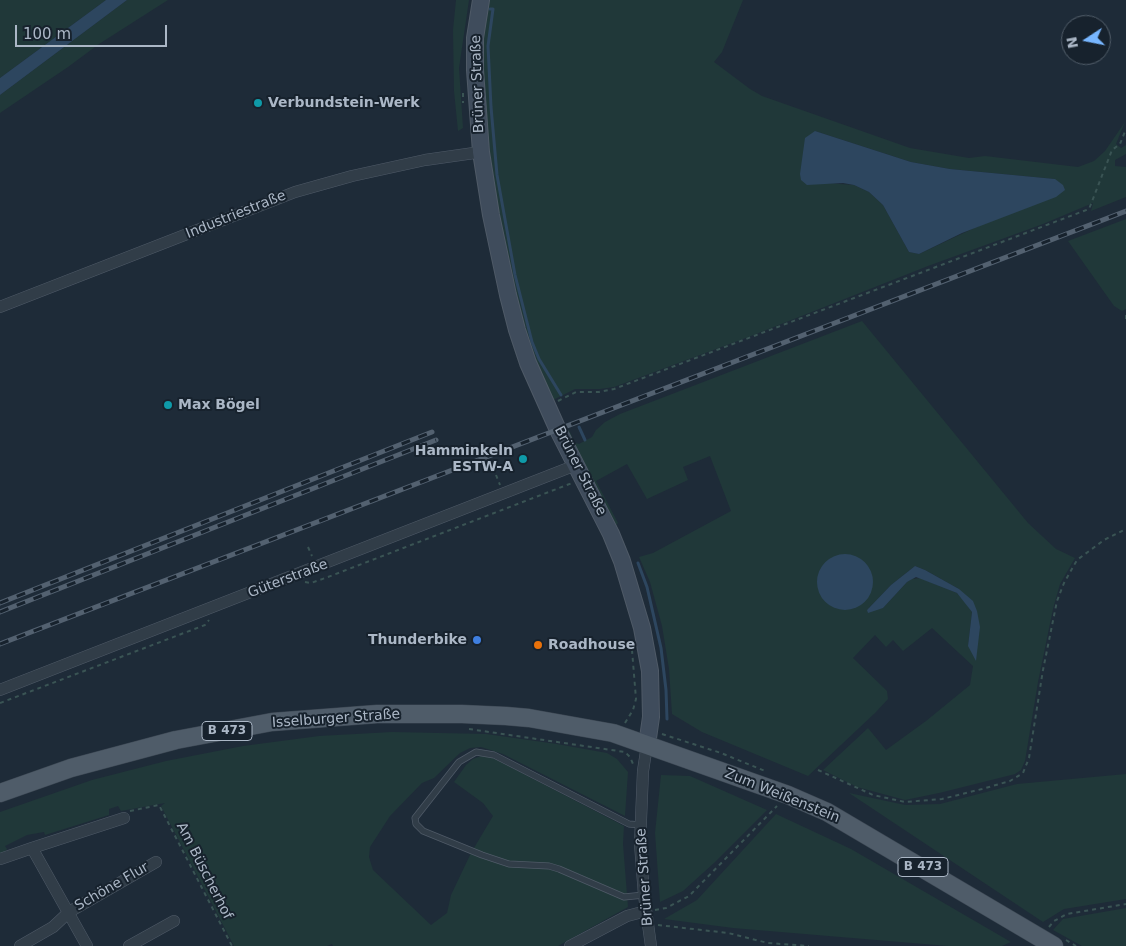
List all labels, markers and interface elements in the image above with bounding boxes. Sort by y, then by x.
scale bar [18,15,170,47]
north arrow [1061,15,1111,65]
text: 100 m [23,25,71,43]
street label: Brüner Straße [468,35,488,133]
text: N [1063,35,1081,50]
place label: Verbundstein-Werk [268,95,420,111]
marker: Verbundstein-Werk [252,97,264,109]
street label: Industriestraße [184,187,288,243]
place label: Max Bögel [178,397,260,413]
marker: Max Bögel [162,399,174,411]
street label: Brüner Straße [550,423,610,519]
place label: Hamminkeln ESTW-A [415,443,513,476]
marker: Hamminkeln ESTW-A [517,453,529,465]
street label: Güterstraße [246,556,330,602]
place label: Thunderbike [368,632,467,648]
marker: Thunderbike [471,634,483,646]
place label: Roadhouse [548,637,635,653]
marker: Roadhouse [532,639,544,651]
street label: Isselburger Straße [271,706,401,732]
road number: B 473 [202,721,252,740]
street label: Zum Weißenstein [722,765,842,827]
street label: Am Büscherhof [172,820,236,922]
street label: Brüner Straße [633,827,657,927]
road number: B 473 [898,858,948,876]
street label: Schöne Flur [72,859,152,915]

